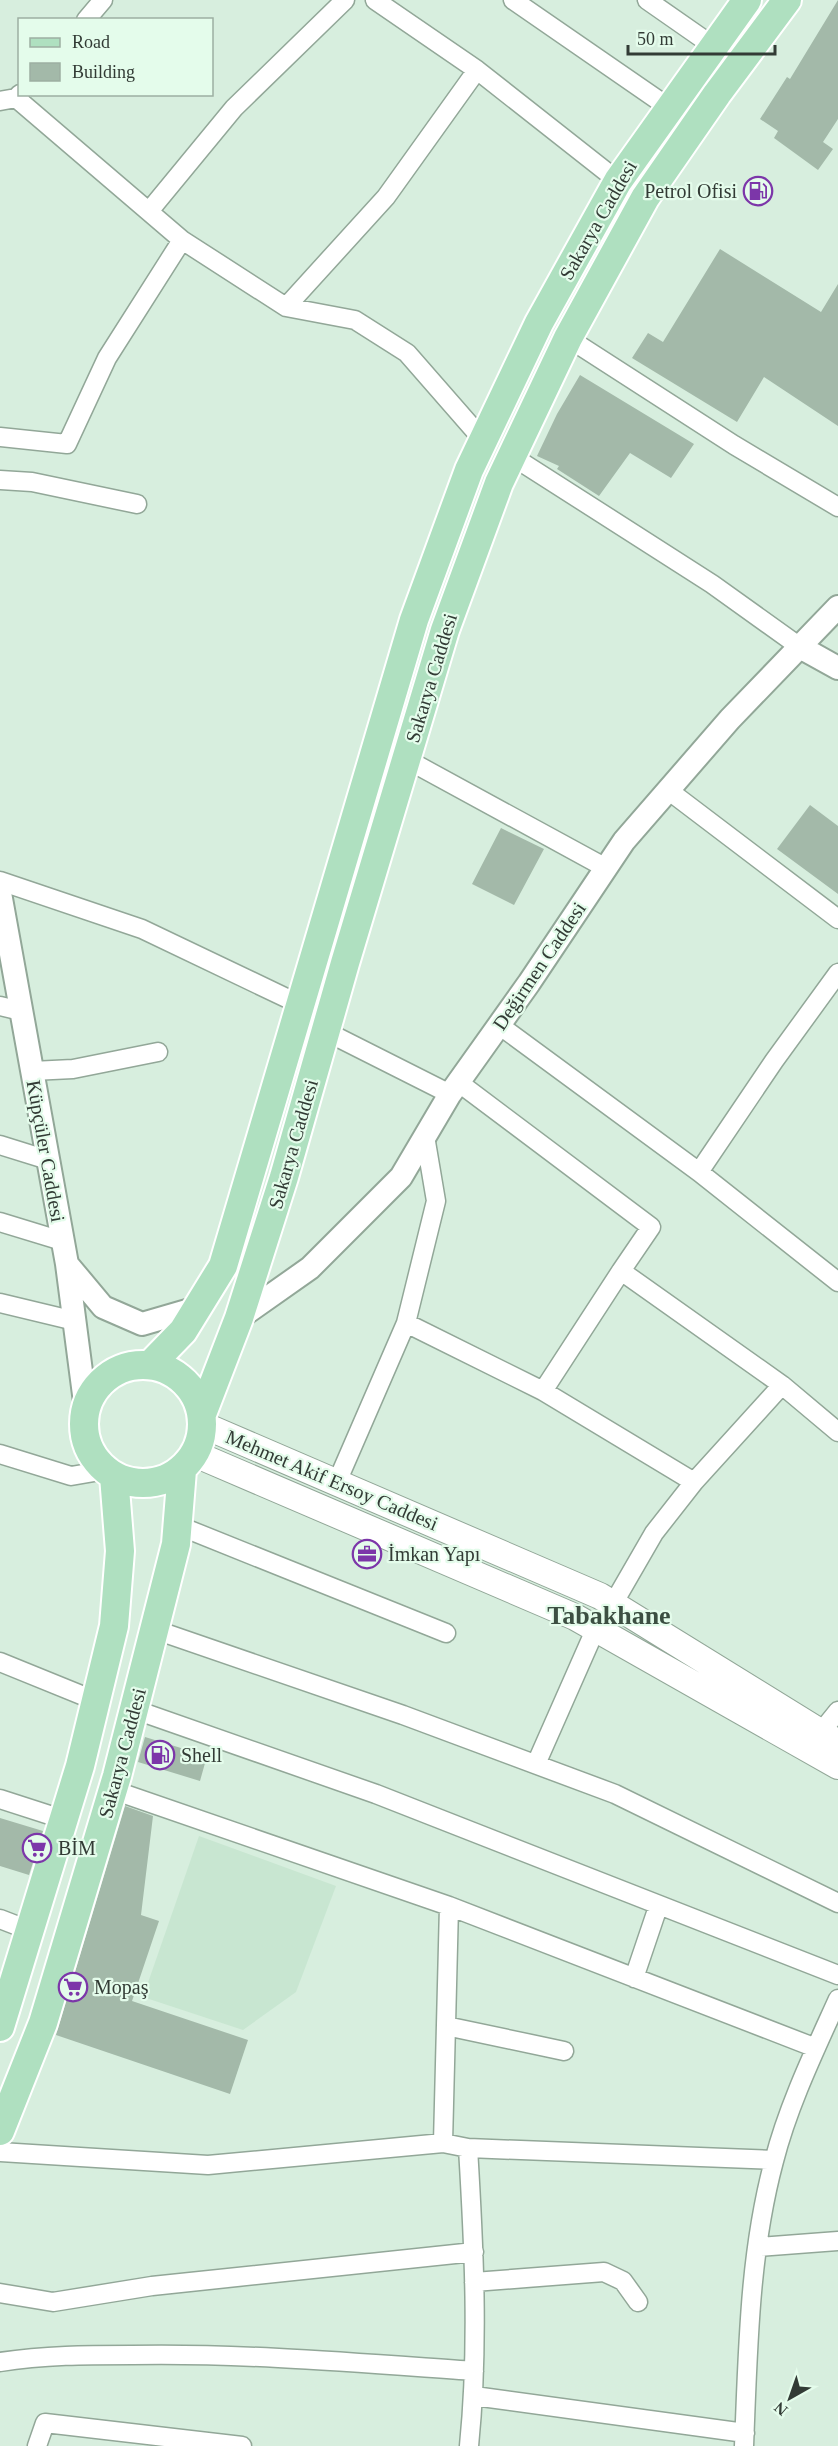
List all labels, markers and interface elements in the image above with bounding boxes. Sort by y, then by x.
legend [18,18,213,96]
scale bar [628,18,775,56]
text: 50 m [637,29,674,49]
text: Road [72,32,110,52]
text: Building [72,62,135,82]
street label: Sakarya Caddesi [555,156,642,284]
fuel station icon: Petrol Ofisi [742,175,774,207]
place label: Petrol Ofisi [644,180,737,202]
street label: Sakarya Caddesi [401,610,462,746]
street label: Değirmen Caddesi [488,898,591,1035]
street label: Sakarya Caddesi [264,1076,323,1212]
street label: Küpçüler Caddesi [22,1078,69,1224]
street label: Mehmet Akif Ersoy Caddesi [222,1425,442,1536]
office icon: İmkan Yapı [351,1538,383,1570]
place label: İmkan Yapı [388,1543,481,1566]
district label: Tabakhane [547,1601,671,1630]
street label: Sakarya Caddesi [94,1685,151,1821]
fuel station icon: Shell [144,1739,176,1771]
place label: Shell [181,1744,223,1766]
supermarket icon: BİM [21,1832,53,1864]
place label: BİM [58,1837,96,1859]
supermarket icon: Mopaş [57,1971,89,2003]
place label: Mopaş [94,1976,149,1999]
north arrow [760,2368,820,2428]
text: N [770,2399,791,2419]

